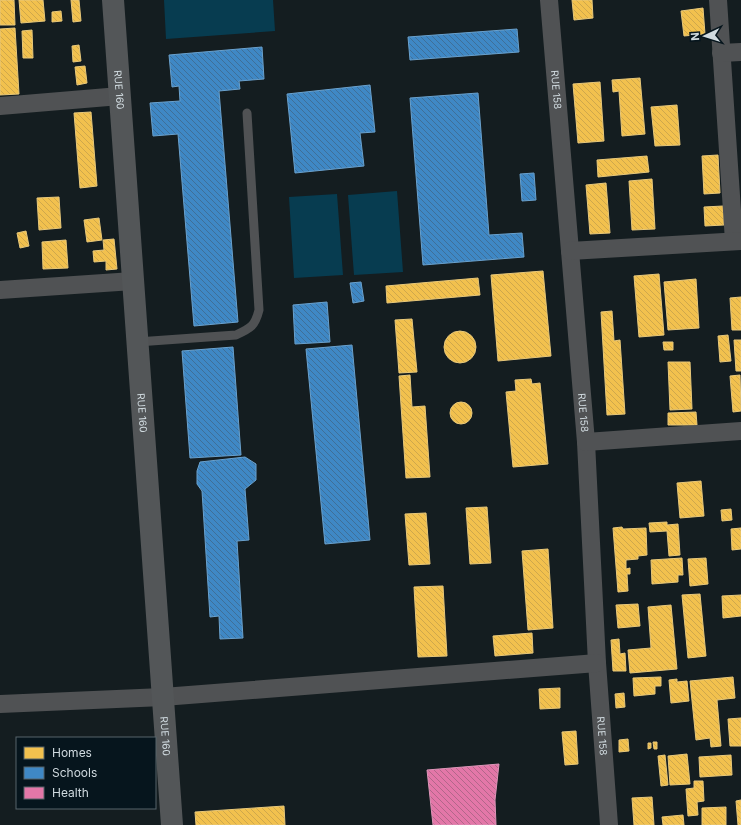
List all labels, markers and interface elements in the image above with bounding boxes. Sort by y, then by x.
north arrow [685,16,725,56]
text: N [688,32,702,41]
street label: RUE 160 [112,70,127,110]
street label: RUE 158 [549,70,564,110]
street label: RUE 160 [135,393,150,433]
street label: RUE 158 [576,393,591,433]
street label: RUE 160 [158,716,173,756]
street label: RUE 158 [595,716,610,756]
legend [16,737,156,809]
text: Homes [52,745,92,760]
text: Schools [52,765,97,780]
text: Health [52,785,89,800]

